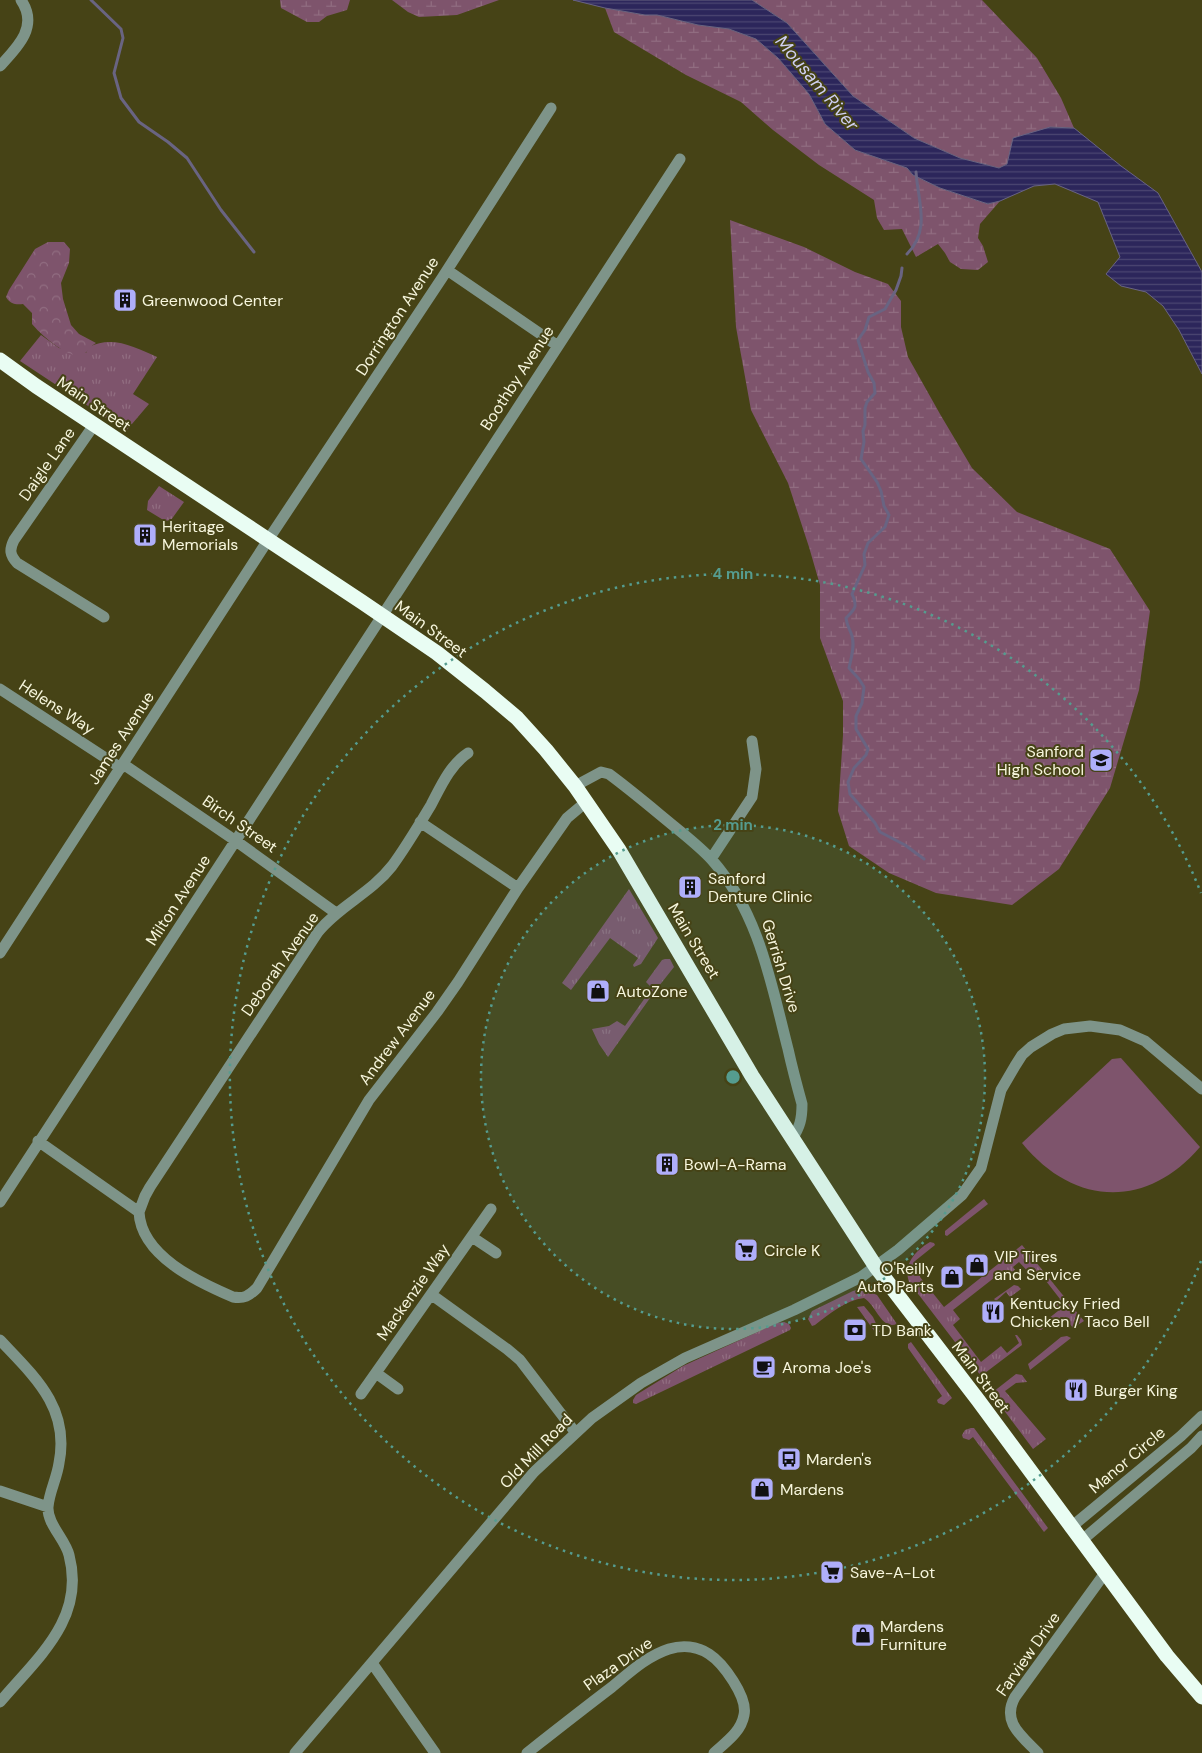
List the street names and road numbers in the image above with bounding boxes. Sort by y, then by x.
street label: Dorrington Avenue [351,253,443,379]
street label: Boothby Avenue [475,322,559,434]
street label: Main Street [53,372,135,436]
street label: Daigle Lane [14,423,80,505]
street label: Main Street [391,596,471,662]
street label: Helens Way [15,675,99,739]
street label: James Avenue [83,688,159,788]
street label: Birch Street [198,790,282,858]
street label: Milton Avenue [141,851,215,949]
street label: Main Street [663,899,725,983]
street label: Deborah Avenue [236,908,324,1020]
street label: Gerrish Drive [757,917,805,1015]
street label: Andrew Avenue [354,985,440,1089]
street label: Mackenzie Way [372,1239,454,1345]
street label: Main Street [947,1337,1015,1417]
street label: Old Mill Road [495,1409,577,1493]
street label: Manor Circle [1084,1422,1170,1498]
street label: Farview Drive [991,1608,1065,1700]
street label: Plaza Drive [579,1633,657,1695]

